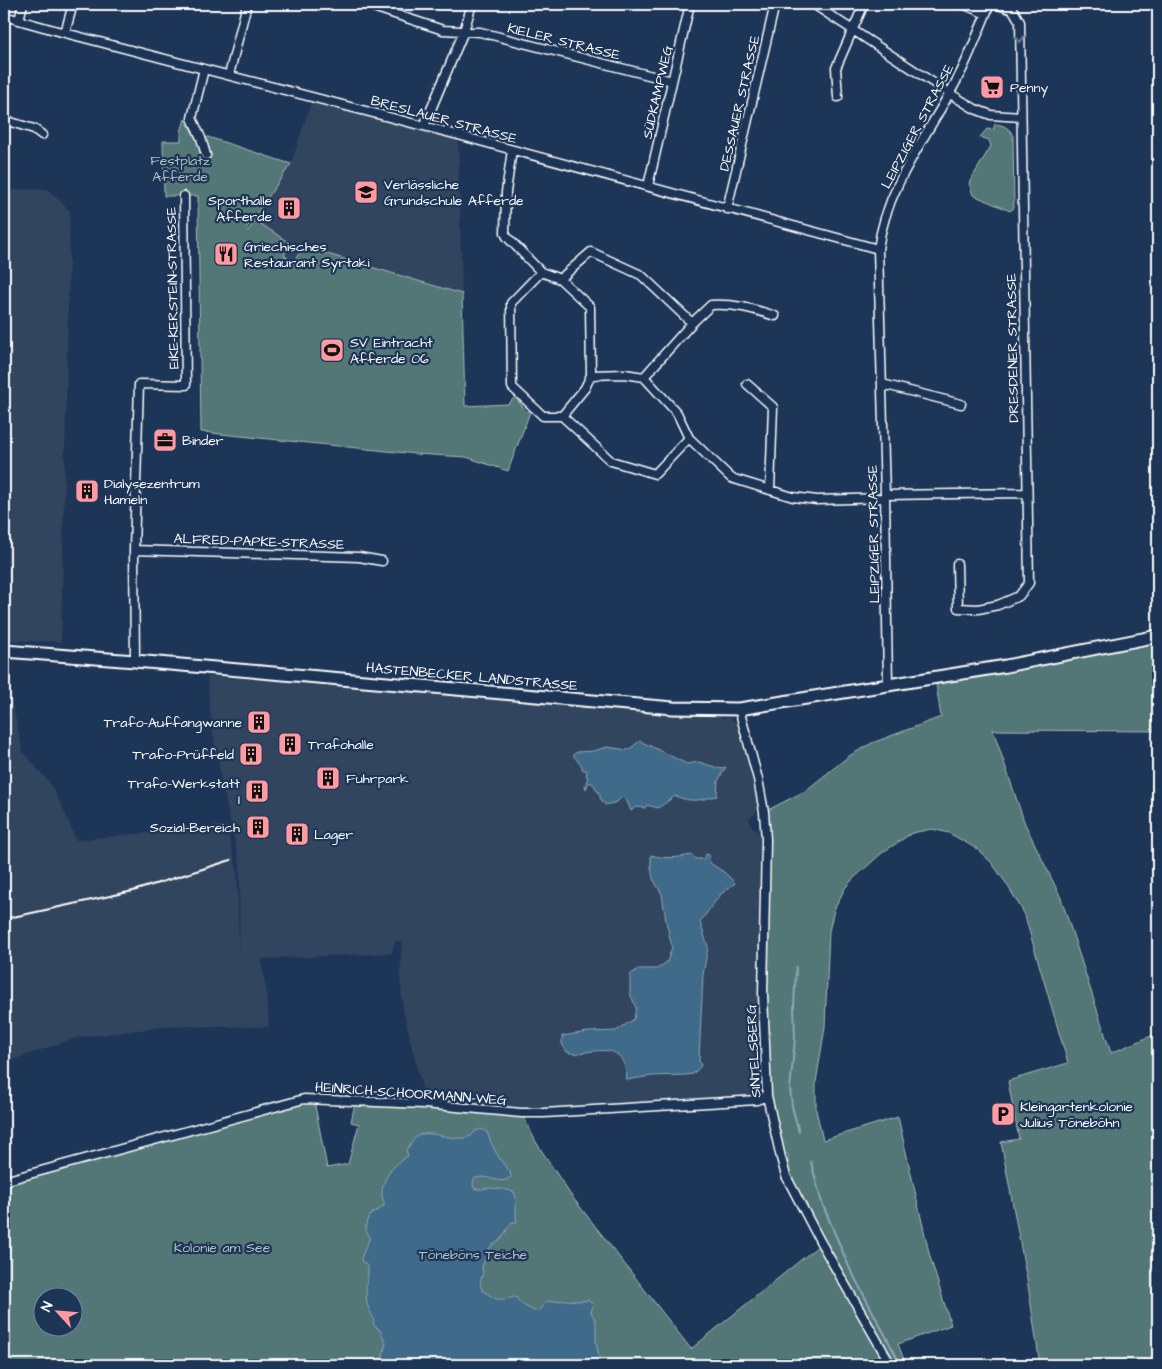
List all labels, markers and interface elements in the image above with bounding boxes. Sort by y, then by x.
street label: KIELER STRASSE [505,18,623,66]
street label: DESSAUER STRASSE [715,33,766,173]
one-way arrow [1015,36,1025,43]
street label: SÜDKAMPWEG [638,43,678,141]
street label: LEIPZIGER STRASSE [877,60,960,192]
supermarket icon: Penny [979,74,1005,100]
place label: Penny [1010,78,1049,98]
street label: BRESLAUER STRASSE [368,91,520,149]
park label: Festplatz Afferde [150,151,210,187]
place label: Verlässliche Grundschule Afferde [384,175,524,211]
school or university icon: Verlässliche Grundschule Afferde [353,179,379,205]
place label: Sporthalle Afferde [208,191,272,227]
building icon: Sporthalle Afferde [276,195,302,221]
street label: EIKE-KERSTEIN-STRASSE [162,206,184,369]
place label: Griechisches Restaurant Syrtaki [244,237,370,273]
restaurant icon: Griechisches Restaurant Syrtaki [213,241,239,267]
street label: DRESDENER STRASSE [1002,272,1024,423]
place label: SV Eintracht Afferde 06 [350,333,433,369]
sports icon: SV Eintracht Afferde 06 [319,337,345,363]
office icon: Binder [152,427,178,453]
place label: Binder [182,431,224,451]
street label: LEIPZIGER STRASSE [863,464,885,603]
place label: Dialysezentrum Hameln [104,474,200,510]
building icon: Dialysezentrum Hameln [74,478,100,504]
street label: ALFRED-PAPKE-STRASSE [173,529,345,555]
street label: HASTENBECKER LANDSTRASSE [365,658,579,696]
building icon: Trafo-Auffangwanne [246,709,272,735]
place label: Trafo-Auffangwanne [104,713,242,733]
building icon: Trafohalle [277,731,303,757]
place label: Trafohalle [308,735,374,755]
building icon: Trafo-Prüffeld [238,741,264,767]
place label: Trafo-Prüffeld [133,745,234,765]
building icon: Fuhrpark [315,765,341,791]
place label: Fuhrpark [346,769,409,789]
place label: Trafo-Werkstatt I [128,774,240,810]
building icon: Trafo-Werkstatt I [244,778,270,804]
building icon: Sozial-Bereich [245,814,271,840]
place label: Sozial-Bereich [150,818,240,838]
building icon: Lager [284,821,310,847]
place label: Lager [314,825,354,845]
street label: SINTELSBERG [742,1003,766,1098]
street label: HEINRICH-SCHOORMANN-WEG [314,1077,508,1111]
place label: Kleingartenkolonie Julius Töneböhn [1020,1097,1133,1133]
parking icon: Kleingartenkolonie Julius Töneböhn [990,1101,1016,1127]
park label: Kolonie am See [174,1238,271,1258]
park label: Töneböns Teiche [419,1245,528,1265]
north arrow [32,1286,82,1336]
text: N [36,1298,58,1315]

